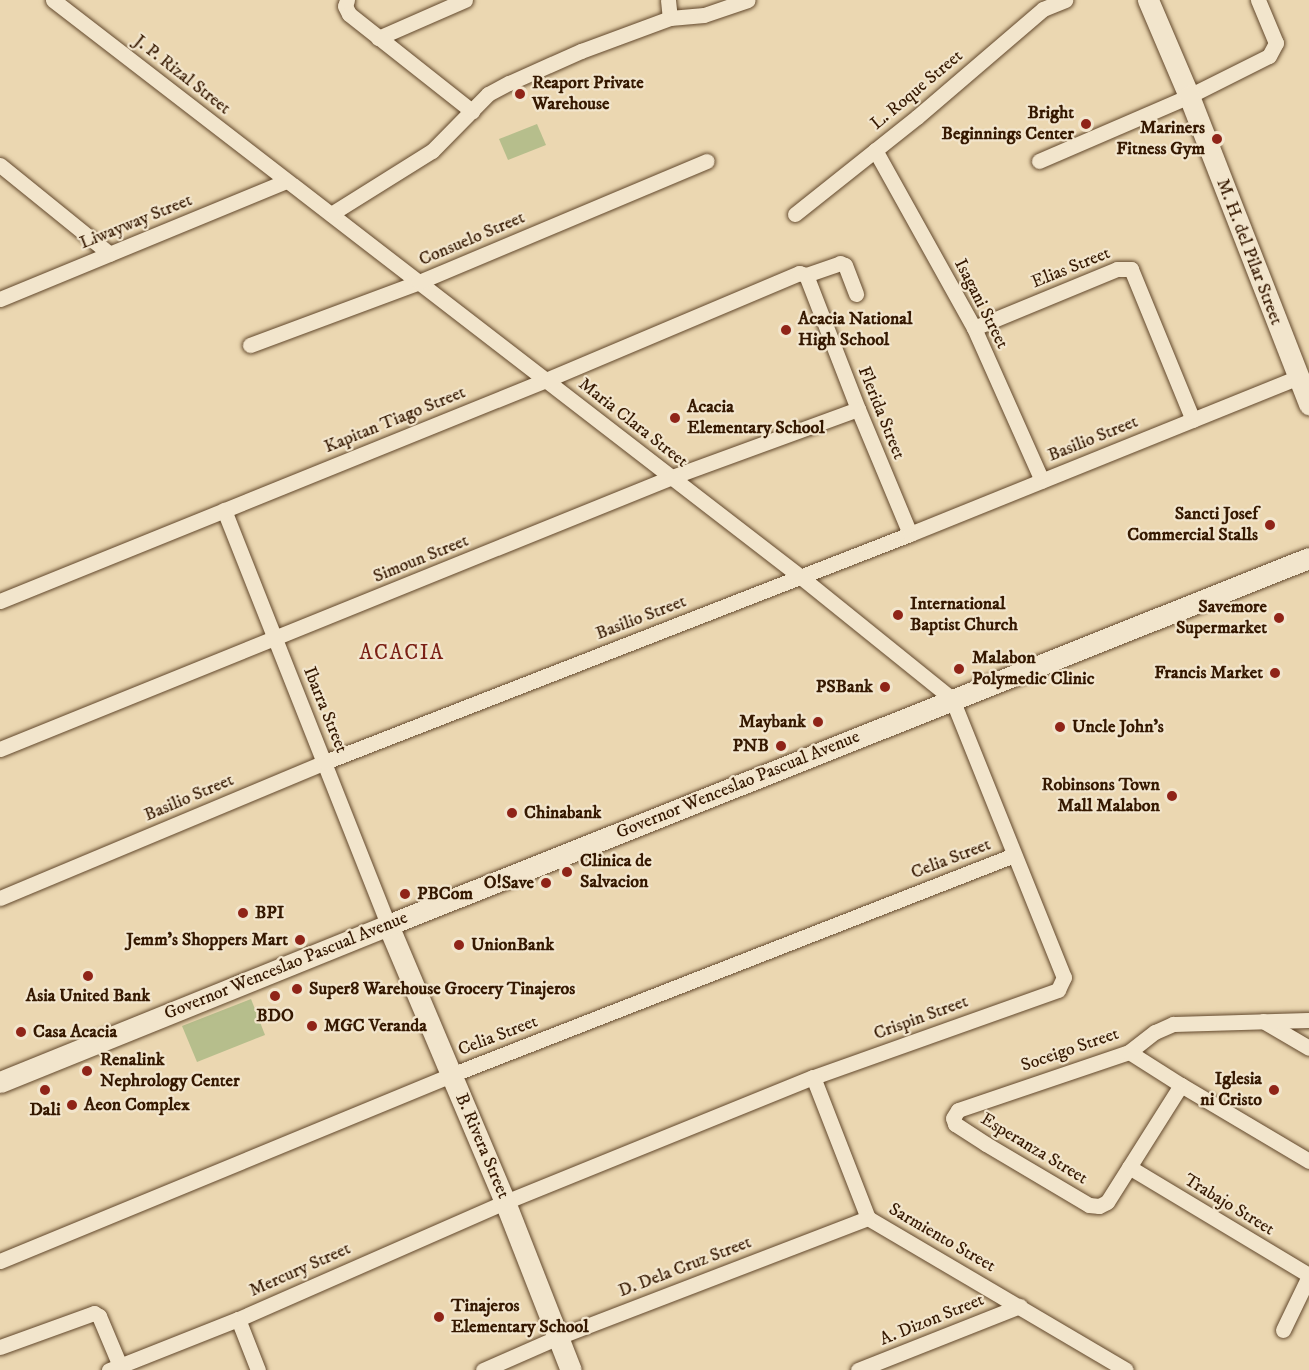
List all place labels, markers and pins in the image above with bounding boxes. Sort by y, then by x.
place label: Reaport Private Warehouse [532,73,644,116]
marker: Reaport Private Warehouse [513,87,527,101]
place label: Bright Beginnings Center [942,103,1074,146]
marker: Bright Beginnings Center [1079,117,1093,131]
place label: Mariners Fitness Gym [1116,118,1205,160]
marker: Mariners Fitness Gym [1210,132,1224,146]
place label: Acacia National High School [798,309,912,352]
marker: Acacia National High School [779,323,793,337]
place label: Acacia Elementary School [687,397,825,440]
marker: Acacia Elementary School [668,411,682,425]
place label: Sancti Josef Commercial Stalls [1127,504,1258,546]
marker: Sancti Josef Commercial Stalls [1263,518,1277,532]
place label: International Baptist Church [910,594,1018,636]
place label: Savemore Supermarket [1176,597,1267,640]
marker: International Baptist Church [891,608,905,622]
marker: Savemore Supermarket [1272,611,1286,625]
place label: Malabon Polymedic Clinic [972,648,1094,690]
marker: Malabon Polymedic Clinic [950,660,968,678]
place label: Francis Market [1154,662,1263,684]
marker: Francis Market [1268,666,1282,680]
place label: PSBank [816,676,873,698]
marker: PSBank [878,680,892,694]
place label: Maybank [739,711,806,733]
marker: Maybank [811,715,825,729]
place label: Uncle John's [1072,716,1164,738]
marker: Uncle John's [1053,720,1067,734]
place label: PNB [732,735,769,757]
marker: PNB [774,739,788,753]
place label: Robinsons Town Mall Malabon [1041,775,1160,818]
marker: Robinsons Town Mall Malabon [1165,789,1179,803]
place label: Chinabank [524,802,602,824]
marker: Chinabank [505,806,519,820]
place label: Clinica de Salvacion [580,851,652,894]
marker: Clinica de Salvacion [558,863,576,881]
place label: O!Save [484,872,534,894]
marker: O!Save [539,876,553,890]
place label: PBCom [417,883,473,905]
marker: PBCom [398,887,412,901]
place label: BPI [255,902,284,924]
marker: BPI [236,906,250,920]
place label: Jemm's Shoppers Mart [126,929,288,951]
marker: Jemm's Shoppers Mart [293,933,307,947]
place label: UnionBank [471,934,554,956]
marker: UnionBank [452,938,466,952]
marker: Asia United Bank [81,969,95,983]
place label: Super8 Warehouse Grocery Tinajeros [309,978,575,1000]
marker: Super8 Warehouse Grocery Tinajeros [290,982,304,996]
place label: Asia United Bank [26,985,150,1007]
marker: BDO [268,989,282,1003]
place label: BDO [256,1005,294,1027]
place label: MGC Veranda [324,1015,427,1037]
marker: MGC Veranda [305,1019,319,1033]
place label: Casa Acacia [33,1021,117,1043]
marker: Casa Acacia [14,1025,28,1039]
place label: Renalink Nephrology Center [100,1050,240,1092]
marker: Renalink Nephrology Center [78,1062,96,1080]
place label: Iglesia ni Cristo [1200,1069,1262,1112]
marker: Dali [38,1083,52,1097]
marker: Iglesia ni Cristo [1267,1083,1281,1097]
place label: Aeon Complex [84,1094,190,1116]
marker: Aeon Complex [65,1098,79,1112]
place label: Dali [29,1099,61,1121]
place label: Tinajeros Elementary School [451,1296,589,1338]
marker: Tinajeros Elementary School [432,1310,446,1324]

